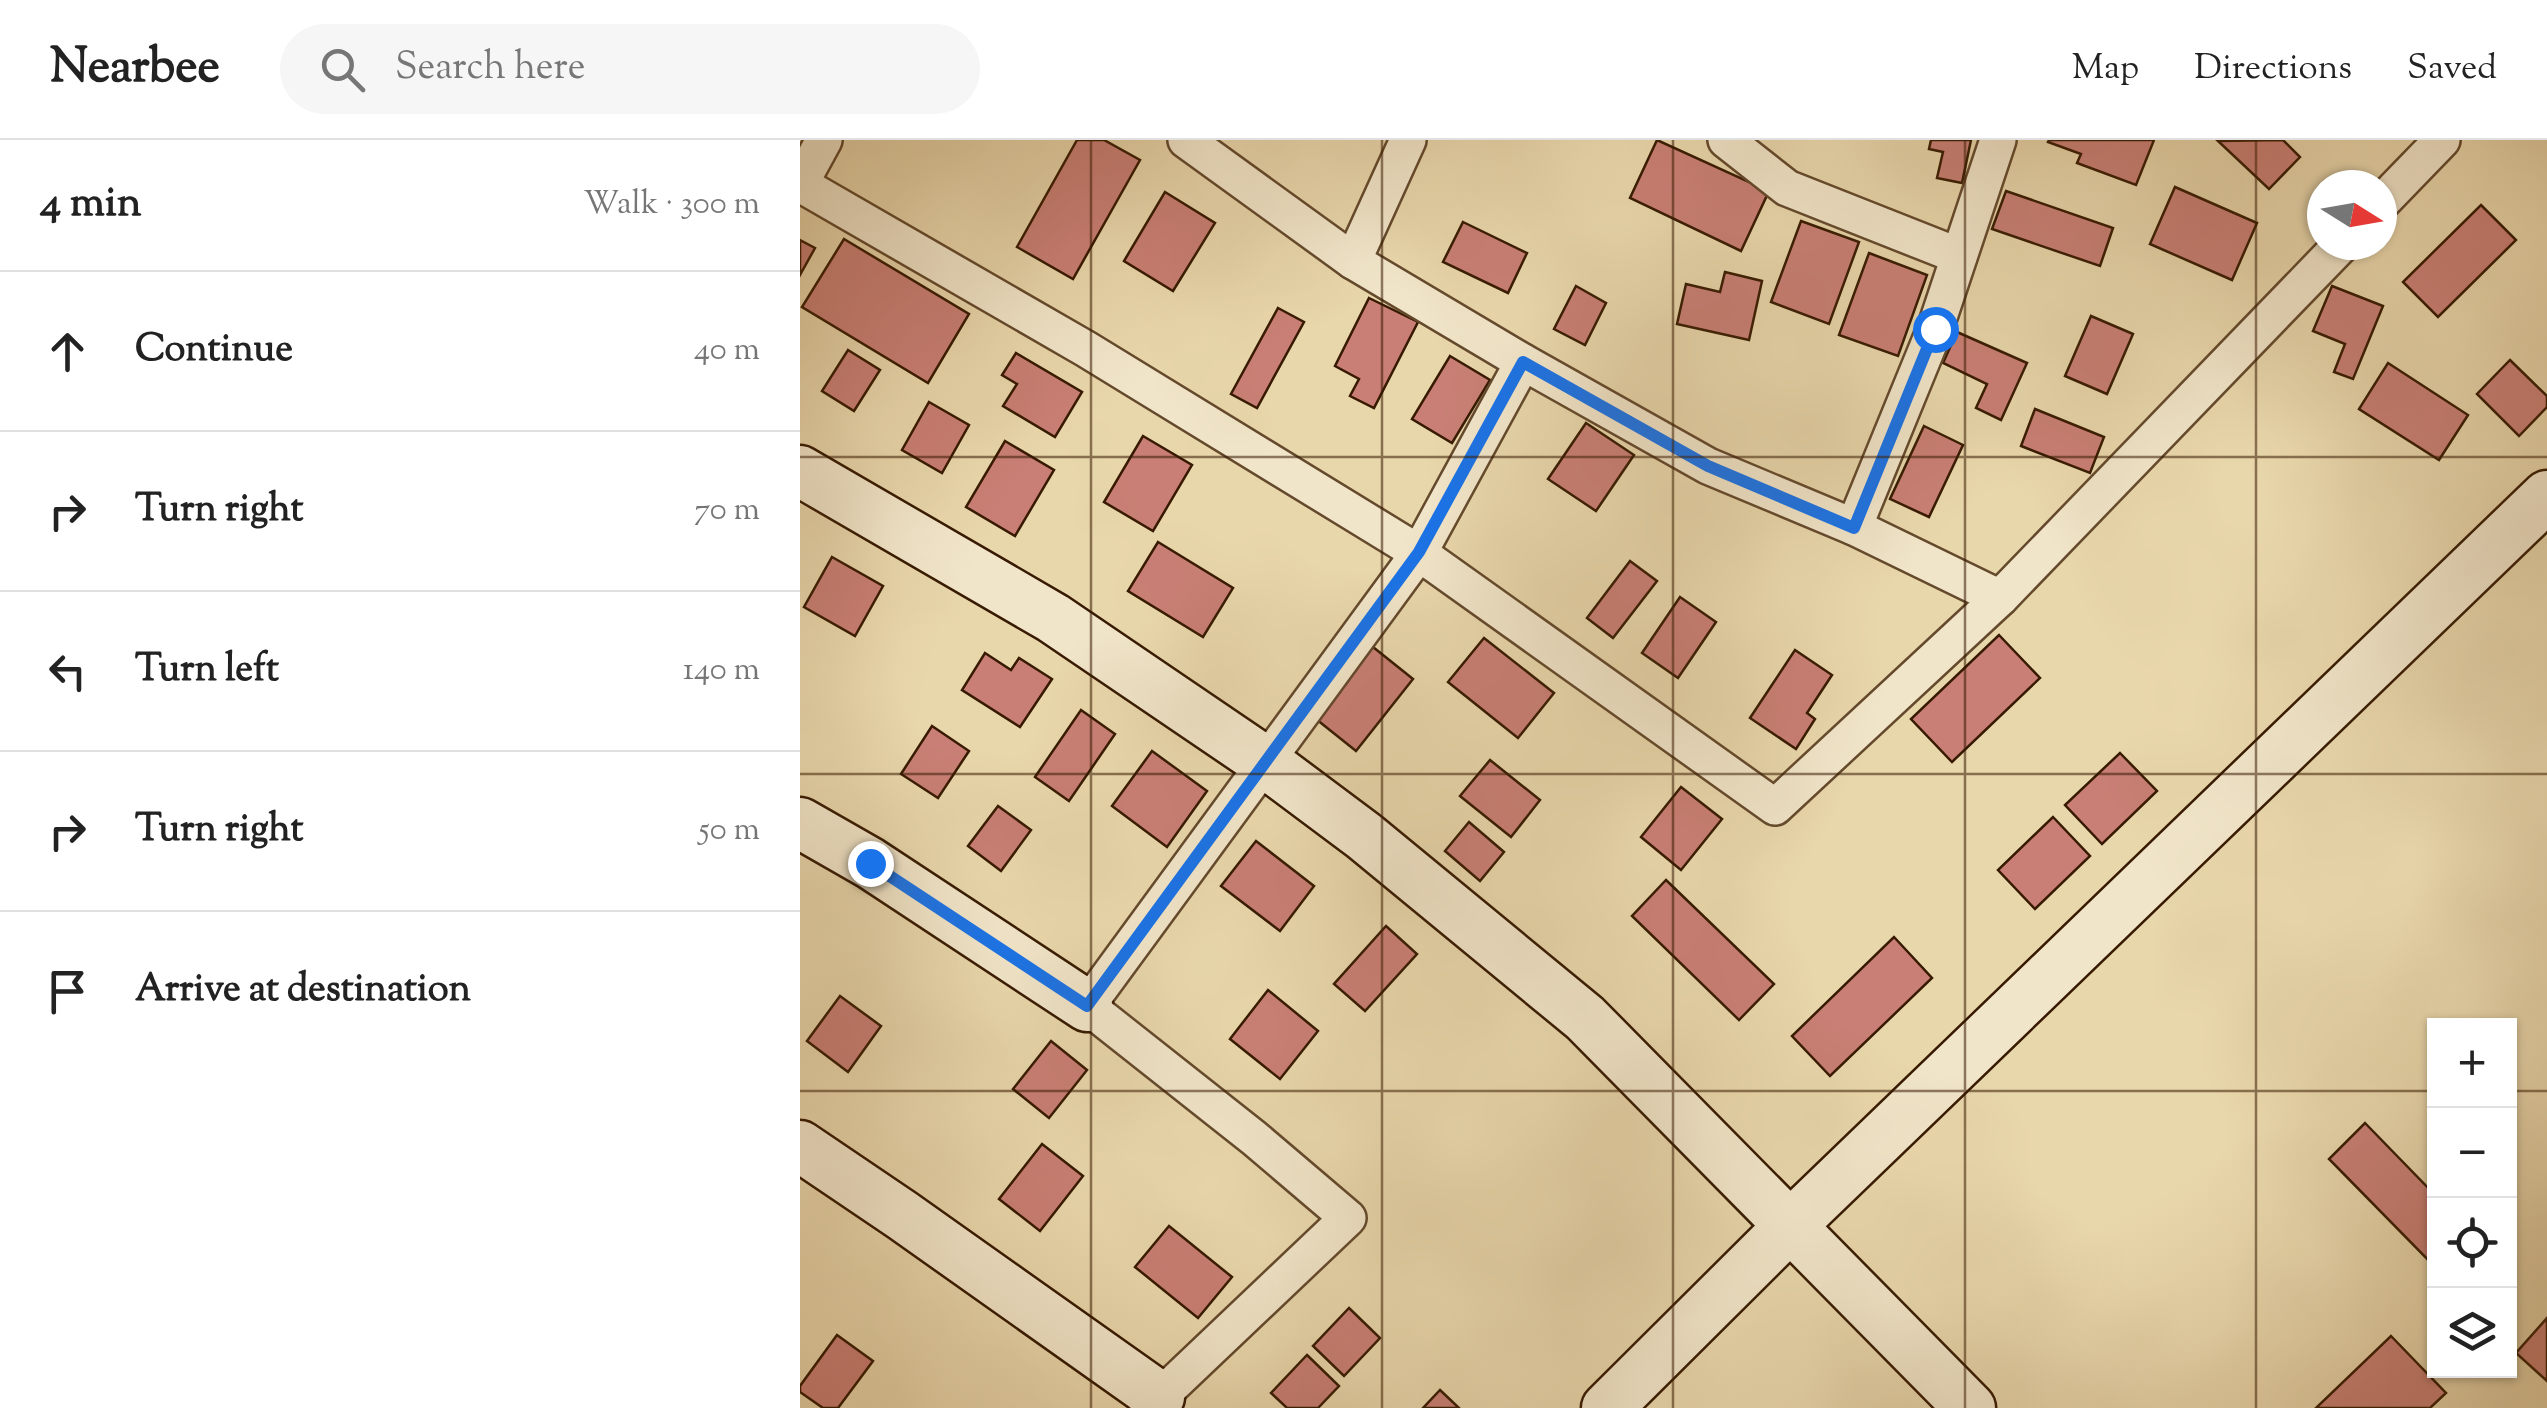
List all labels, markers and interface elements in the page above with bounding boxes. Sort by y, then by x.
search box [280,24,980,114]
text: Nearbee [50,35,220,104]
icon: search [315,42,370,97]
text: Search here [395,42,586,96]
text: Map [2072,44,2139,95]
text: Directions [2194,44,2352,95]
text: Saved [2407,44,2497,95]
north arrow [2307,170,2397,260]
text: 4 min [40,175,142,235]
text: Walk · 300 m [583,182,760,228]
route start [1913,307,1959,353]
icon: ahead [40,324,95,379]
text: Continue [135,324,293,378]
text: 40 m [694,328,760,374]
icon: right [40,484,95,539]
text: Turn right [135,484,303,538]
text: 70 m [694,488,760,534]
icon: left [40,644,95,699]
text: Turn left [135,644,279,698]
text: 140 m [683,648,760,694]
icon: right [40,804,95,859]
text: Turn right [135,804,303,858]
text: 50 m [699,808,760,854]
route end [848,841,894,887]
icon: arrive [40,964,95,1019]
text: Arrive at destination [135,964,471,1018]
map controls [2427,1018,2517,1378]
button: + [2427,1018,2517,1108]
button: − [2427,1108,2517,1198]
button: locate [2427,1198,2517,1288]
button: layers [2427,1288,2517,1378]

